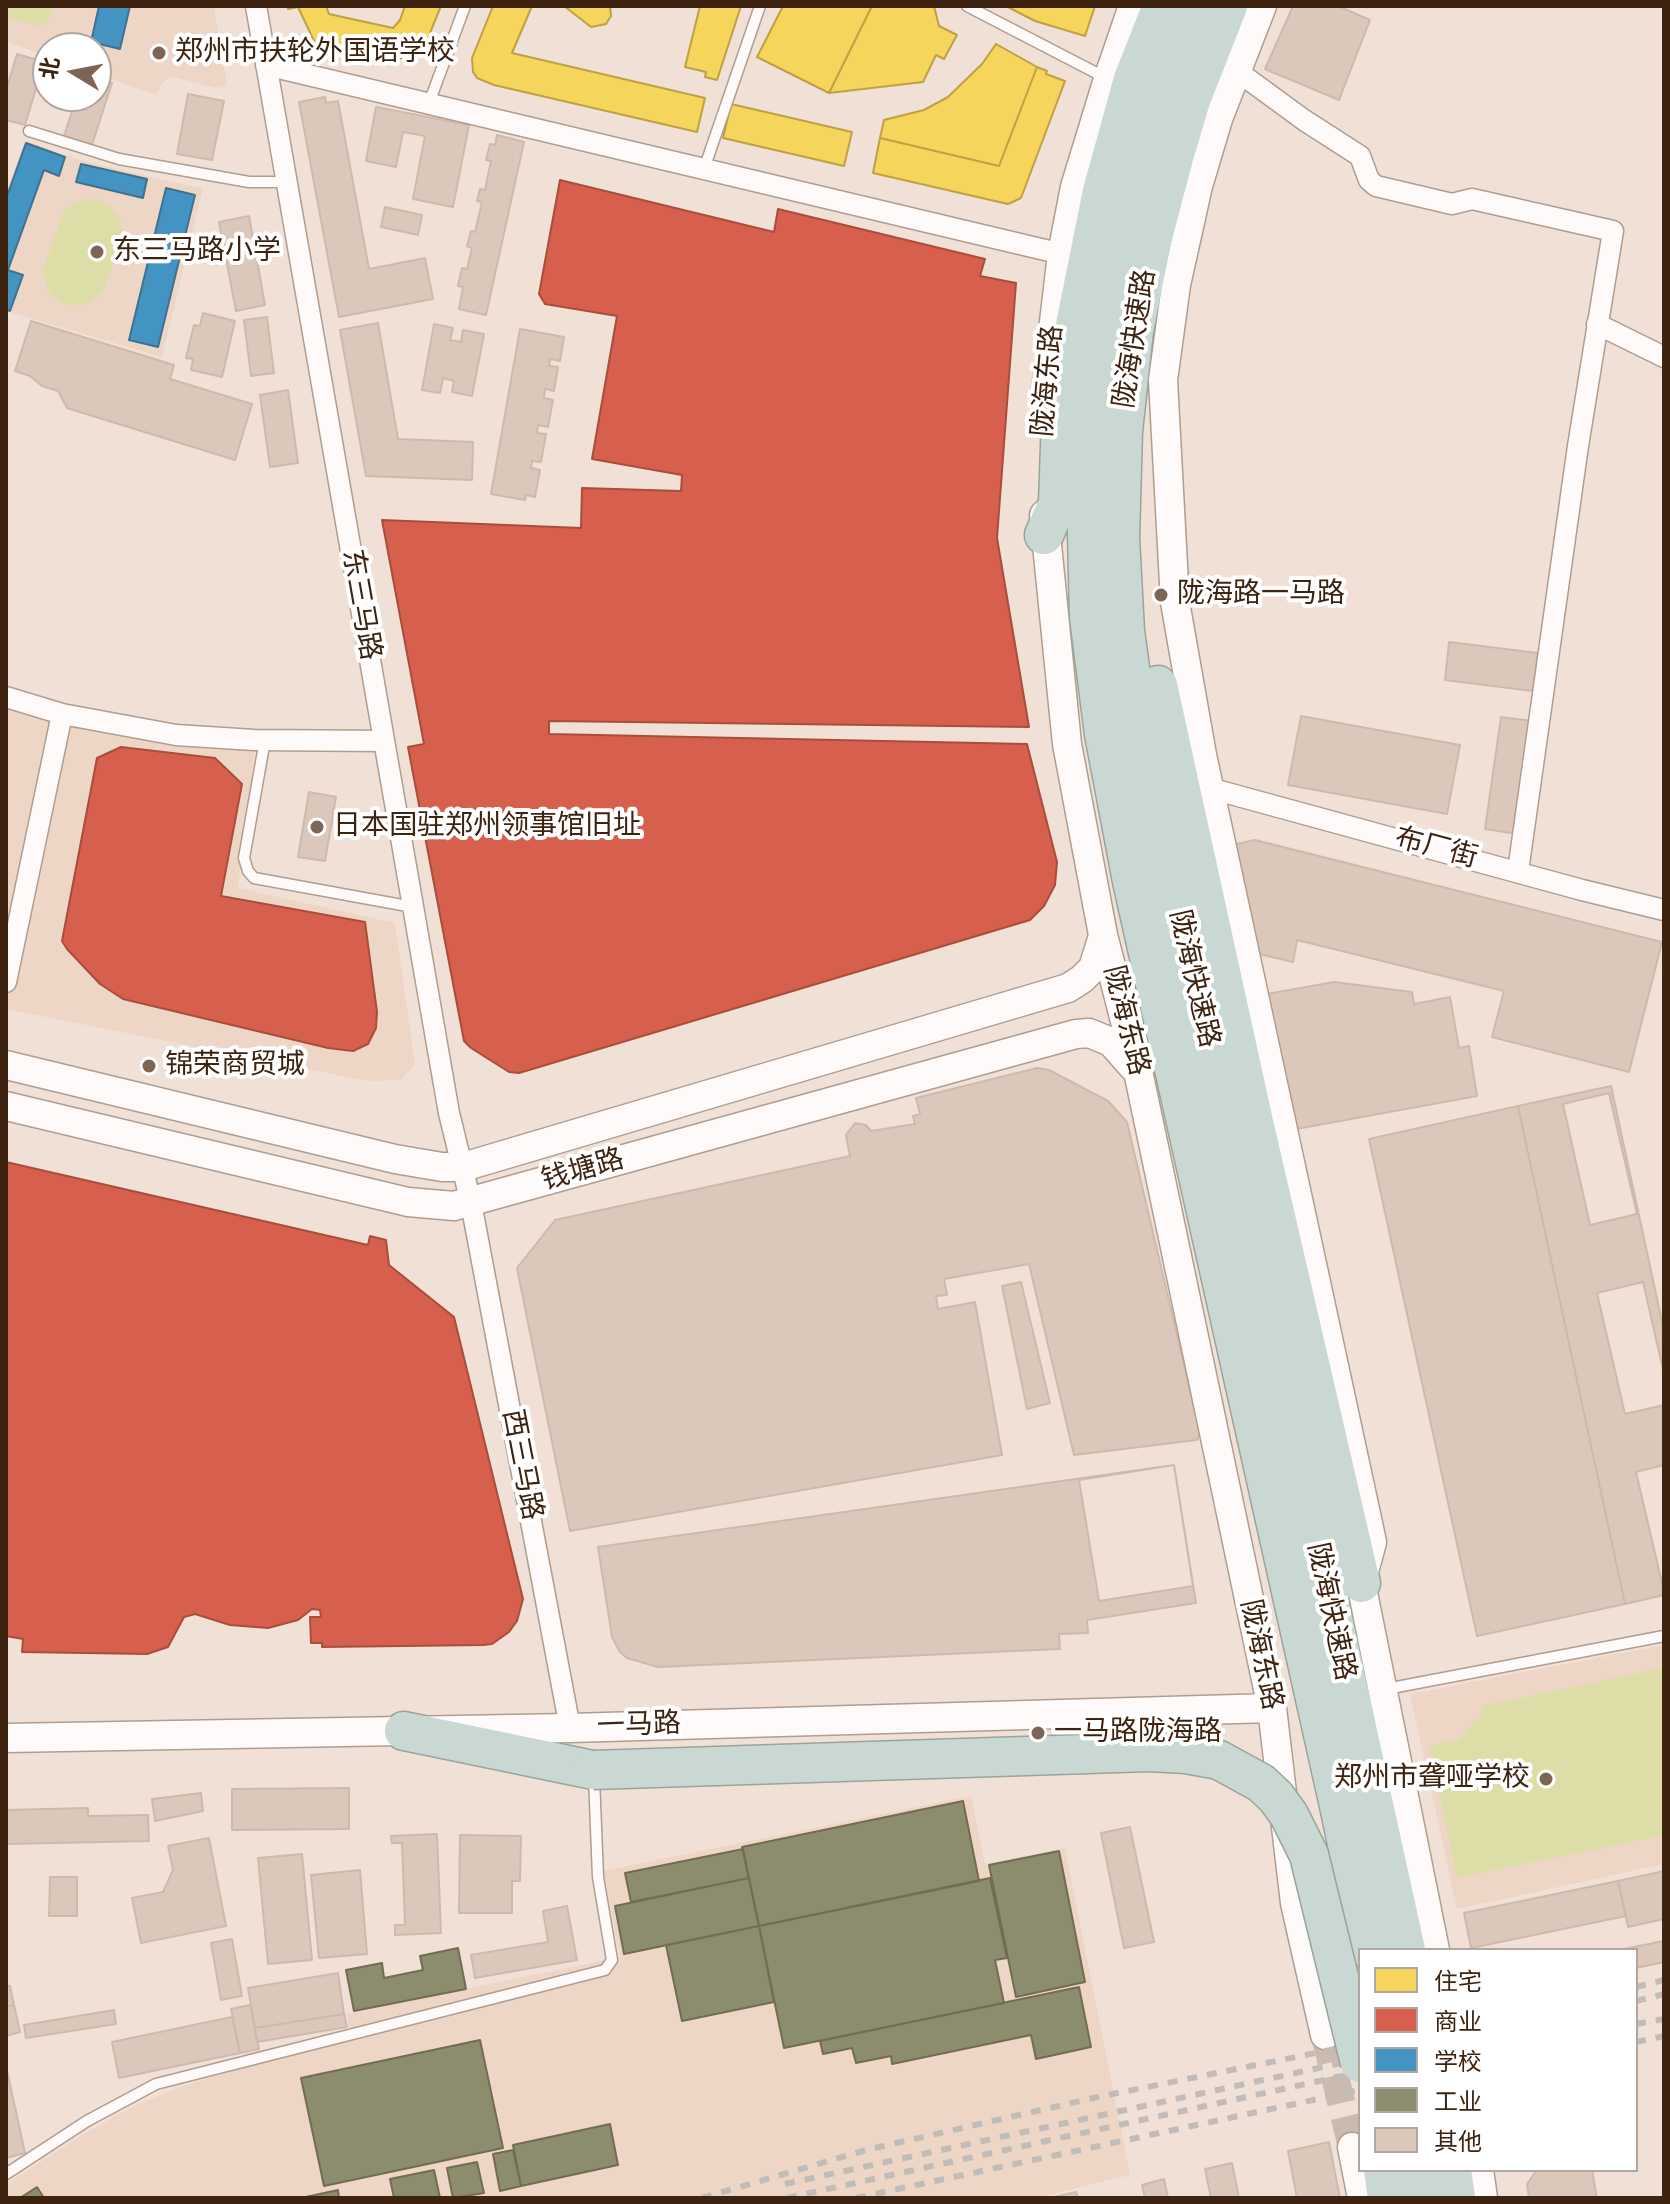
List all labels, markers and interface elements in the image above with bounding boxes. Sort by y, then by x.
north arrow [32,32,112,112]
place label: 郑州市扶轮外国语学校 [175,36,455,70]
marker: 郑州市扶轮外国语学校 [150,44,168,62]
text: 北 [33,55,67,82]
place label: 东三马路小学 [113,235,281,269]
marker: 东三马路小学 [88,243,106,261]
street label: 陇海快速路 [1108,267,1164,411]
street label: 陇海东路 [1027,324,1071,438]
street label: 东三马路 [334,547,386,663]
place label: 陇海路一马路 [1177,578,1345,612]
marker: 陇海路一马路 [1152,586,1170,604]
place label: 日本国驻郑州领事馆旧址 [333,810,641,844]
marker: 日本国驻郑州领事馆旧址 [308,818,326,836]
street label: 布厂街 [1391,822,1481,876]
street label: 陇海快速路 [1161,907,1225,1051]
street label: 陇海东路 [1095,963,1155,1079]
place label: 锦荣商贸城 [165,1049,305,1083]
marker: 锦荣商贸城 [140,1057,158,1075]
street label: 钱塘路 [538,1143,628,1199]
street label: 西三马路 [494,1407,548,1523]
street label: 陇海快速路 [1299,1540,1361,1684]
street label: 陇海东路 [1232,1597,1288,1713]
street label: 一马路 [596,1708,682,1744]
place label: 一马路陇海路 [1054,1716,1222,1750]
marker: 一马路陇海路 [1029,1724,1047,1742]
place label: 郑州市聋哑学校 [1334,1762,1530,1796]
marker: 郑州市聋哑学校 [1537,1770,1555,1788]
legend [1358,1948,1638,2172]
text: 住宅 [1434,1965,1482,1998]
text: 商业 [1434,2005,1482,2038]
text: 学校 [1434,2045,1482,2078]
text: 工业 [1434,2085,1482,2118]
text: 其他 [1434,2125,1482,2158]

